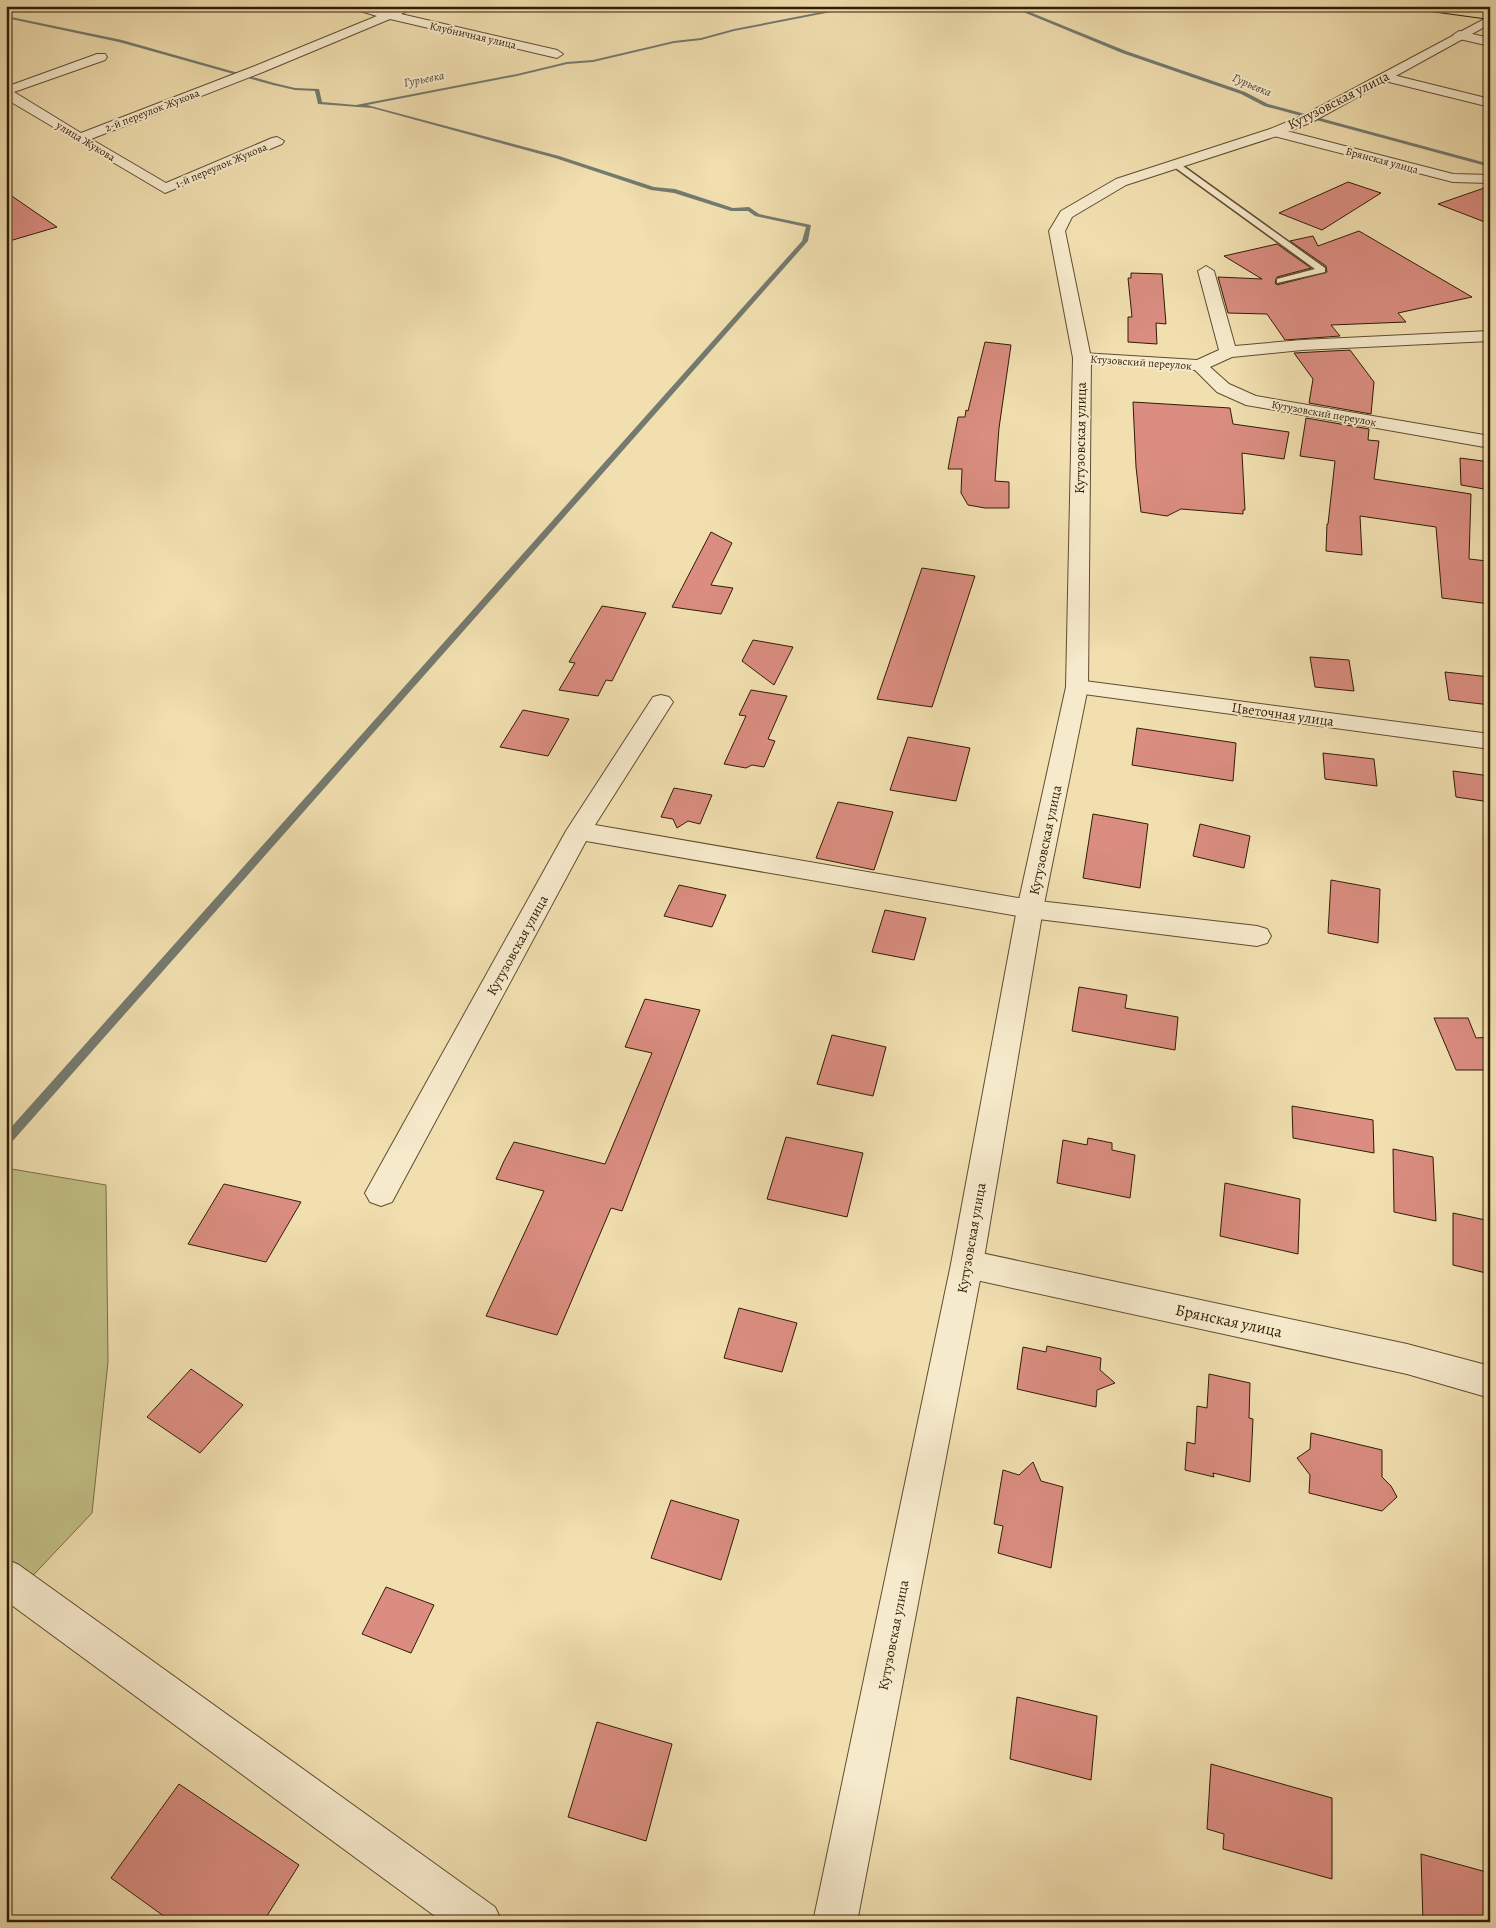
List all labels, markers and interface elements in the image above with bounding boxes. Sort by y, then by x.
street label: Клубничная улица [428,18,519,53]
street label: Кутузовская улица [1284,66,1393,134]
water label: Гурьевка [402,67,446,91]
water label: Гурьевка [1230,70,1274,101]
street label: 2-й переулок Жукова [103,85,202,135]
street label: улица Жукова [53,117,119,165]
street label: 1-й переулок Жукова [173,139,270,192]
street label: Брянская улица [1344,144,1421,178]
street label: Ктузовский переулок [1090,351,1193,374]
street label: Кутузовская улица [1070,381,1091,494]
street label: Кутузовский переулок [1270,397,1378,430]
street label: Цветочная улица [1231,698,1336,731]
street label: Кутузовская улица [1025,783,1067,897]
street label: Кутузовская улица [482,891,553,999]
street label: Кутузовская улица [952,1181,991,1295]
street label: Брянская улица [1173,1299,1285,1343]
street label: Кутузовская улица [873,1578,914,1692]

